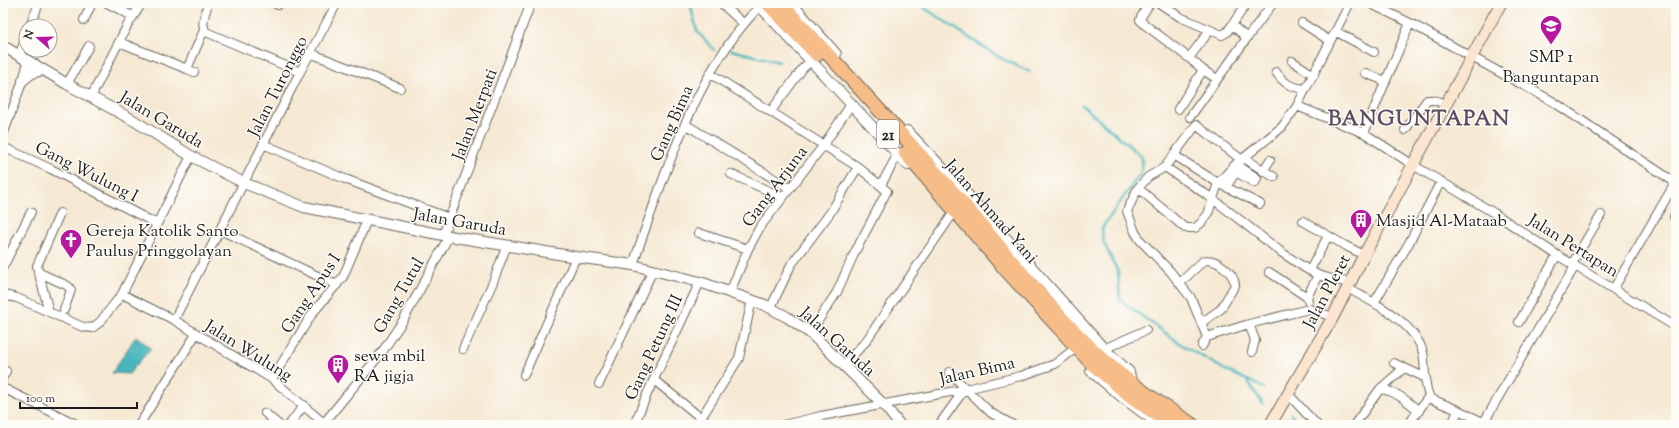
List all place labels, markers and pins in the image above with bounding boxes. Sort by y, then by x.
school or university icon: SMP 1 Banguntapan [1538,13,1564,46]
place label: SMP 1 Banguntapan [1502,46,1600,90]
building icon: Masjid Al-Mataab [1348,207,1374,240]
place label: Masjid Al-Mataab [1376,210,1507,234]
place label: Gereja Katolik Santo Paulus Pringgolayan [86,220,239,264]
church icon: Gereja Katolik Santo Paulus Pringgolayan [58,227,84,260]
place label: sewa mbil RA jigja [354,345,426,389]
building icon: sewa mbil RA jigja [325,352,351,385]

